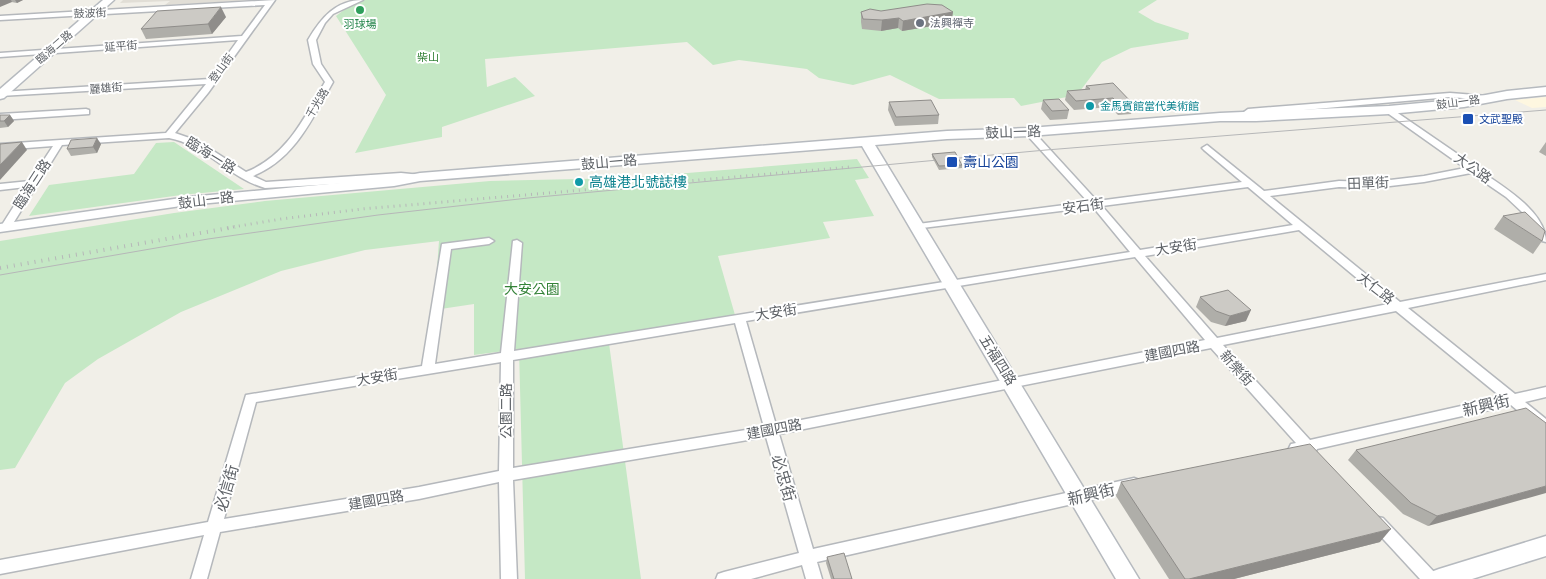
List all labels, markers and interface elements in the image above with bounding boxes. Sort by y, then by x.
marker: 羽球場 [354,4,366,16]
street label: 鼓波街 [73,5,107,21]
place label: 法興禪寺 [930,16,974,30]
place label: 羽球場 [344,17,377,31]
marker: 法興禪寺 [914,17,926,29]
street label: 臨海二路 [33,27,75,67]
street label: 延平街 [104,38,138,54]
park label: 柴山 [417,50,439,64]
street label: 登山街 [206,51,236,85]
street label: 麗雄街 [89,80,123,96]
street label: 千光路 [302,85,332,121]
street label: 鼓山一路 [1435,92,1481,112]
place label: 金馬賓館當代美術館 [1100,99,1199,113]
marker: 金馬賓館當代美術館 [1084,100,1096,112]
marker: 文武聖殿 [1461,112,1475,126]
place label: 文武聖殿 [1479,112,1523,126]
street label: 鼓山一路 [985,122,1041,142]
street label: 臨海一路 [182,133,240,177]
street label: 大公路 [1451,149,1495,187]
street label: 鼓山一路 [580,151,638,173]
place label: 壽山公園 [963,153,1019,171]
marker: 壽山公園 [945,155,959,169]
street label: 臨海三路 [9,156,55,212]
place label: 高雄港北號誌樓 [589,173,687,191]
street label: 田單街 [1347,173,1389,193]
marker: 高雄港北號誌樓 [573,176,585,188]
street label: 鼓山一路 [177,188,235,212]
street label: 安石街 [1061,194,1105,218]
street label: 大安街 [1154,235,1198,259]
street label: 大仁路 [1354,268,1398,308]
park label: 大安公園 [504,280,560,298]
street label: 大安街 [754,300,798,324]
street label: 五福四路 [976,331,1020,389]
street label: 建國四路 [1143,337,1201,365]
street label: 新樂街 [1216,346,1258,390]
street label: 大安街 [355,364,399,390]
street label: 公園二路 [497,383,515,439]
street label: 新興街 [1460,390,1512,420]
street label: 建國四路 [745,415,803,443]
street label: 必忠街 [768,452,800,504]
street label: 必信街 [210,462,242,514]
street label: 新興街 [1065,479,1117,509]
street label: 建國四路 [347,486,405,514]

